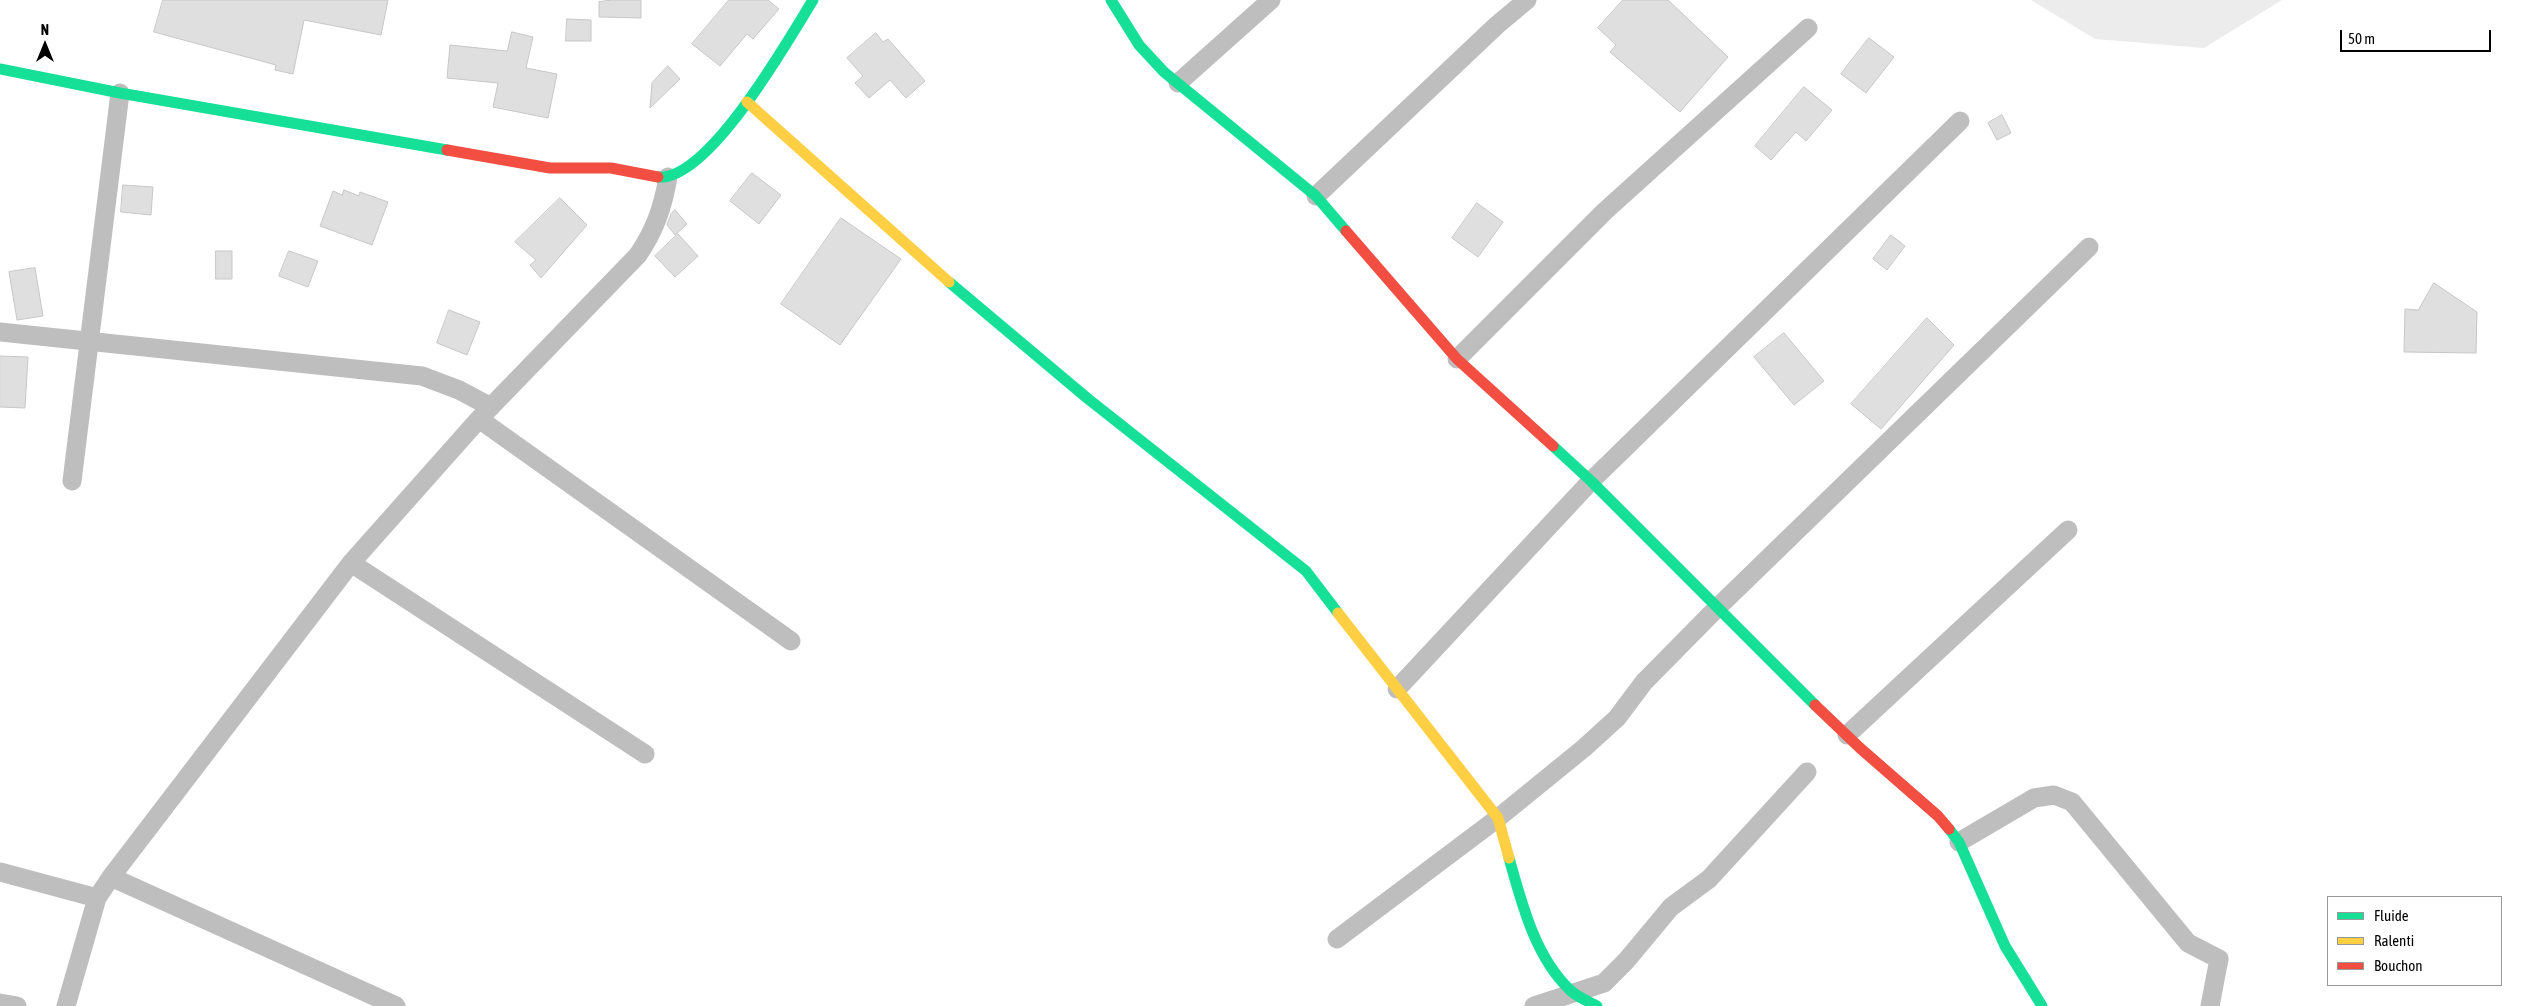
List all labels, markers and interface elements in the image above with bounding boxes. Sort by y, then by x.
north arrow [20,20,70,70]
scale bar [2342,20,2493,52]
text: N [41,22,49,38]
text: 50 m [2348,30,2375,47]
legend [2327,896,2502,986]
text: Fluide [2374,907,2409,924]
text: Ralenti [2374,932,2414,949]
text: Bouchon [2374,957,2423,974]

